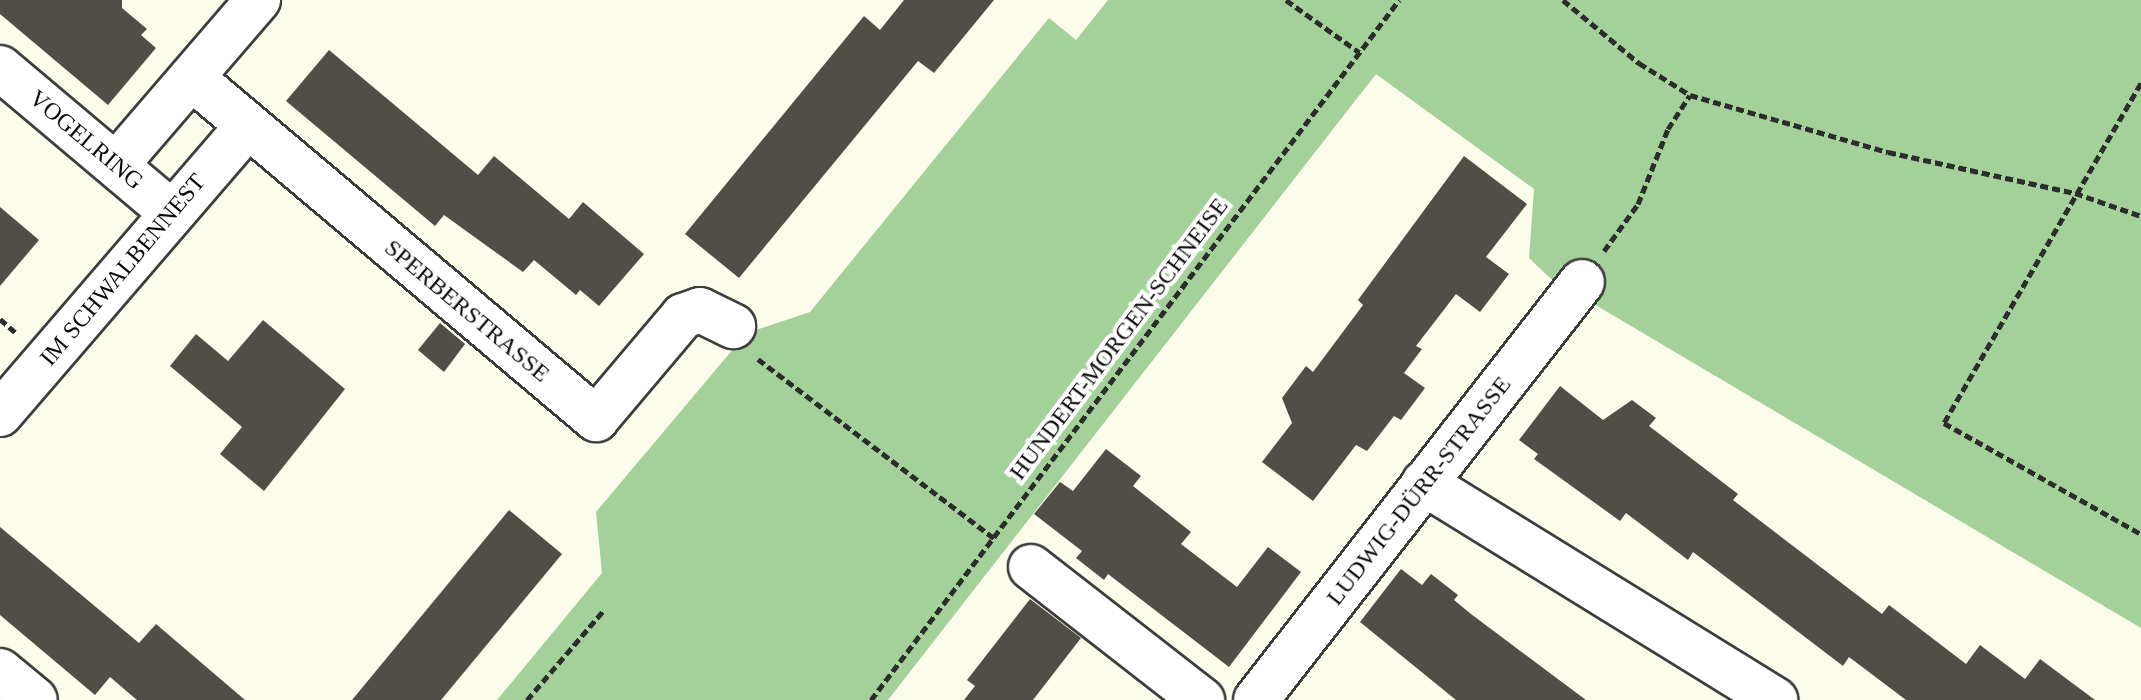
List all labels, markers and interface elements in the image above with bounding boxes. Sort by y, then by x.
street label: VOGELRING [23,84,149,196]
street label: IM SCHWALBENNEST [34,168,212,372]
street label: HUNDERT-MORGEN-SCHNEISE [1003,192,1235,486]
street label: SPERBERSTRASSE [379,234,555,388]
street label: LUDWIG-DÜRR-STRASSE [1321,371,1517,611]

